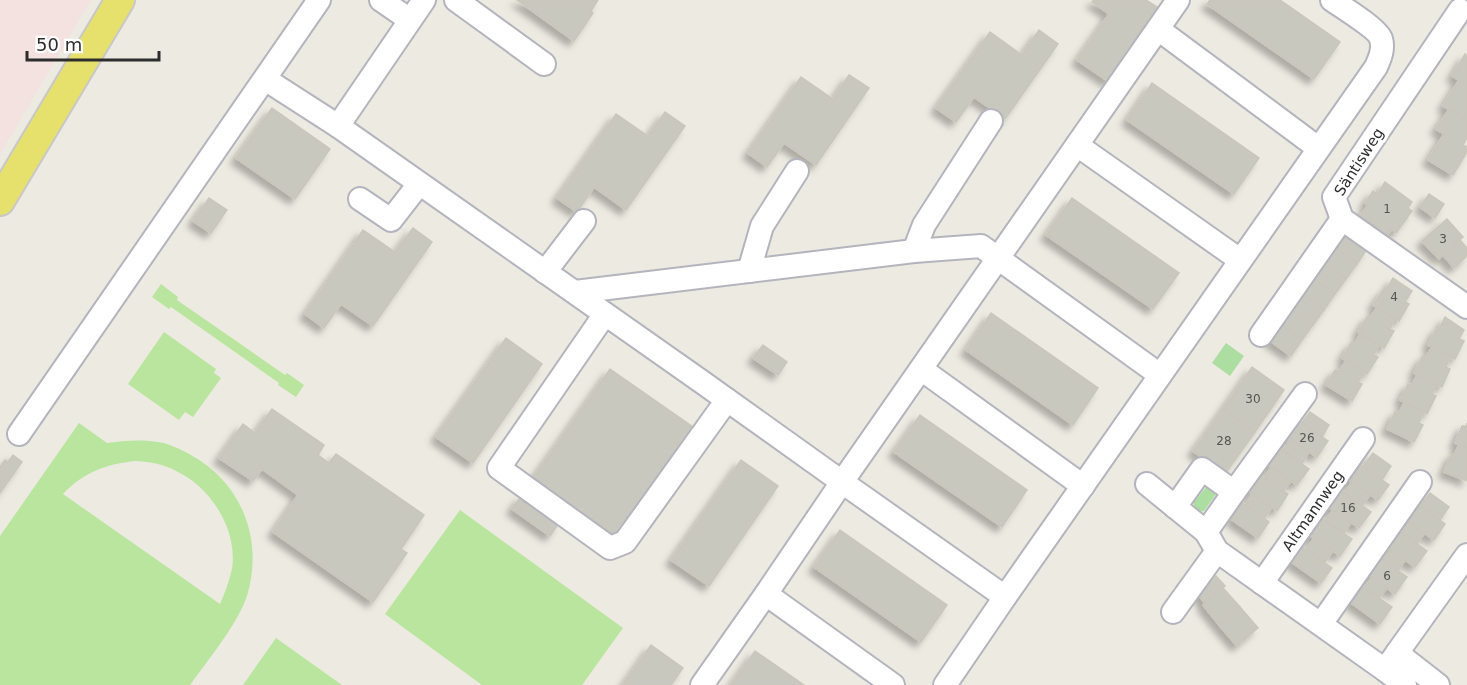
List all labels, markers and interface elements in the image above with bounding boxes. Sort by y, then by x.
scale bar [27,24,159,62]
text: 50 m [36,34,82,55]
street label: Säntisweg [1330,125,1388,199]
house number: 1 [1383,202,1391,216]
house number: 3 [1439,232,1447,246]
house number: 4 [1390,290,1398,304]
house number: 30 [1245,392,1261,406]
house number: 26 [1299,431,1315,445]
house number: 28 [1216,434,1232,448]
street label: Altmannweg [1279,467,1347,555]
house number: 16 [1340,501,1356,515]
house number: 6 [1383,569,1391,583]

